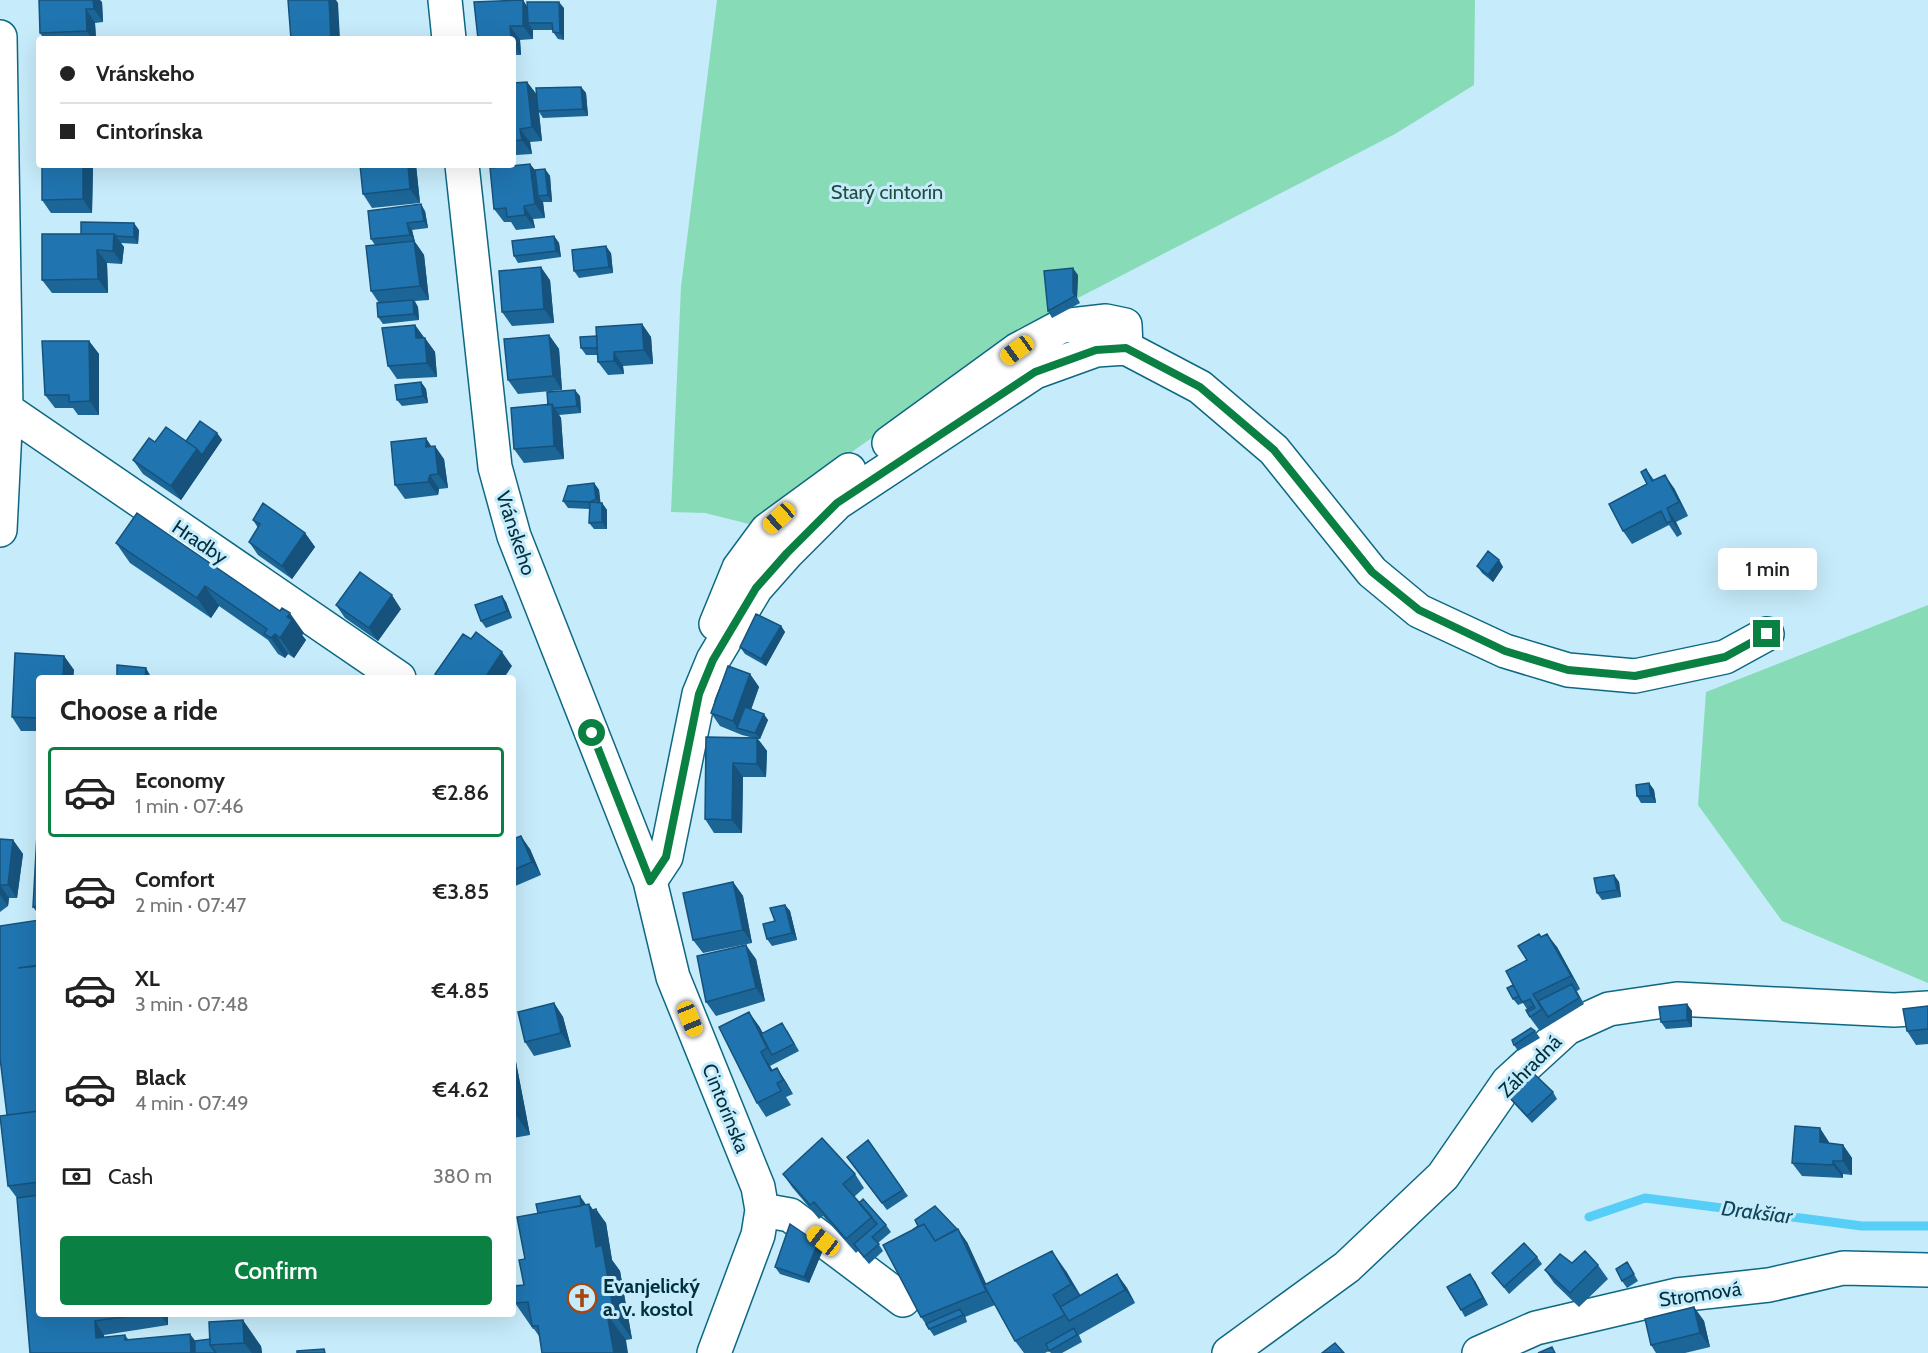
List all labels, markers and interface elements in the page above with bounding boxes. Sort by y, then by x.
text: Vránskeho [96,60,195,87]
text: Cintorínska [96,118,203,145]
park label: Starý cintorín [831,180,943,204]
car [997,332,1037,368]
street label: Vránskeho [491,488,541,578]
car [760,499,798,537]
street label: Hradby [168,515,232,569]
callout: 1 min [1718,547,1816,589]
text: 1 min [1745,557,1790,581]
route end [1753,620,1780,647]
text: Choose a ride [60,694,218,727]
route start [578,719,605,746]
icon: car [63,765,117,819]
text: Economy [135,767,225,794]
text: €2.86 [433,779,489,806]
text: 1 min · 07:46 [135,794,244,818]
icon: car [63,864,117,918]
text: Comfort [135,866,214,893]
text: €3.85 [433,878,489,905]
text: 2 min · 07:47 [135,893,246,917]
icon: car [63,963,117,1017]
text: XL [135,965,160,992]
text: €4.85 [432,977,489,1004]
text: 3 min · 07:48 [135,992,249,1016]
car [675,999,705,1039]
street label: Záhradná [1494,1029,1567,1102]
street label: Cintorínska [697,1060,755,1157]
icon: car [63,1062,117,1116]
text: Black [135,1064,186,1091]
text: €4.62 [433,1076,489,1103]
text: 4 min · 07:49 [135,1091,249,1115]
icon: cash [60,1160,93,1193]
text: Cash [108,1163,153,1190]
text: 380 m [433,1164,492,1188]
water label: Drakšiar [1720,1195,1795,1229]
car [803,1223,843,1259]
button: Confirm [60,1236,492,1305]
place label: Evanjelický a. v. kostol [603,1274,700,1321]
street label: Stromová [1657,1276,1743,1312]
church icon: Evanjelický a. v. kostol [566,1282,598,1314]

